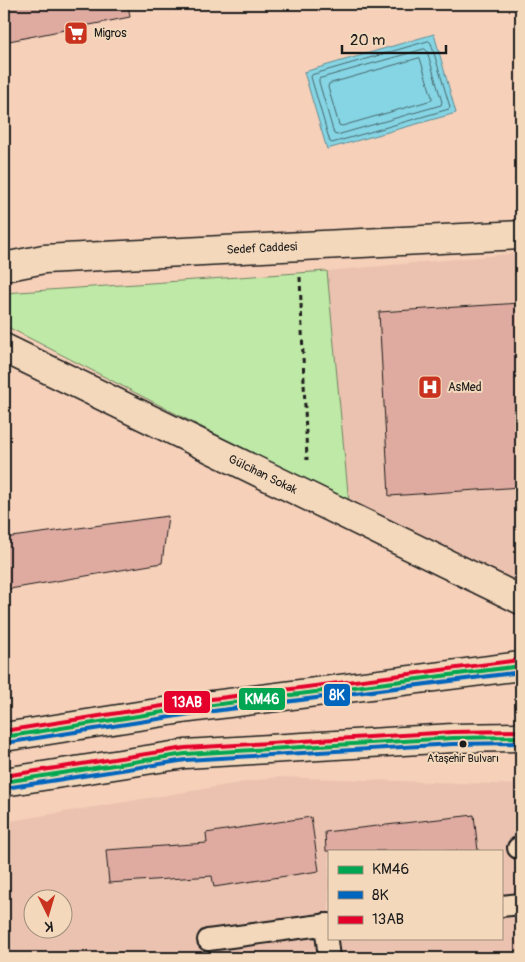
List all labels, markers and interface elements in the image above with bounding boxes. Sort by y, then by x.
supermarket icon: Migros [63,20,89,46]
scale bar [342,22,446,54]
place label: Migros [94,26,127,41]
text: 20 m [350,31,385,50]
street label: Sedef Caddesi [226,239,298,257]
hospital icon: AsMed [417,374,443,400]
place label: AsMed [448,380,482,395]
street label: Gülcihan Sokak [226,451,300,497]
line badge: 8K [323,683,351,707]
line badge: KM46 [238,687,286,711]
text: 8K [329,687,345,704]
line badge: 13AB [163,690,211,714]
text: KM46 [245,691,279,708]
text: 13AB [172,694,202,711]
marker: Ataşehir Bulvarı [458,739,468,749]
place label: Ataşehir Bulvarı [427,752,499,765]
legend [328,850,502,940]
text: KM46 [372,860,409,879]
text: 8K [372,886,389,905]
north arrow [22,890,72,940]
text: 13AB [372,910,404,929]
text: K [44,918,54,935]

